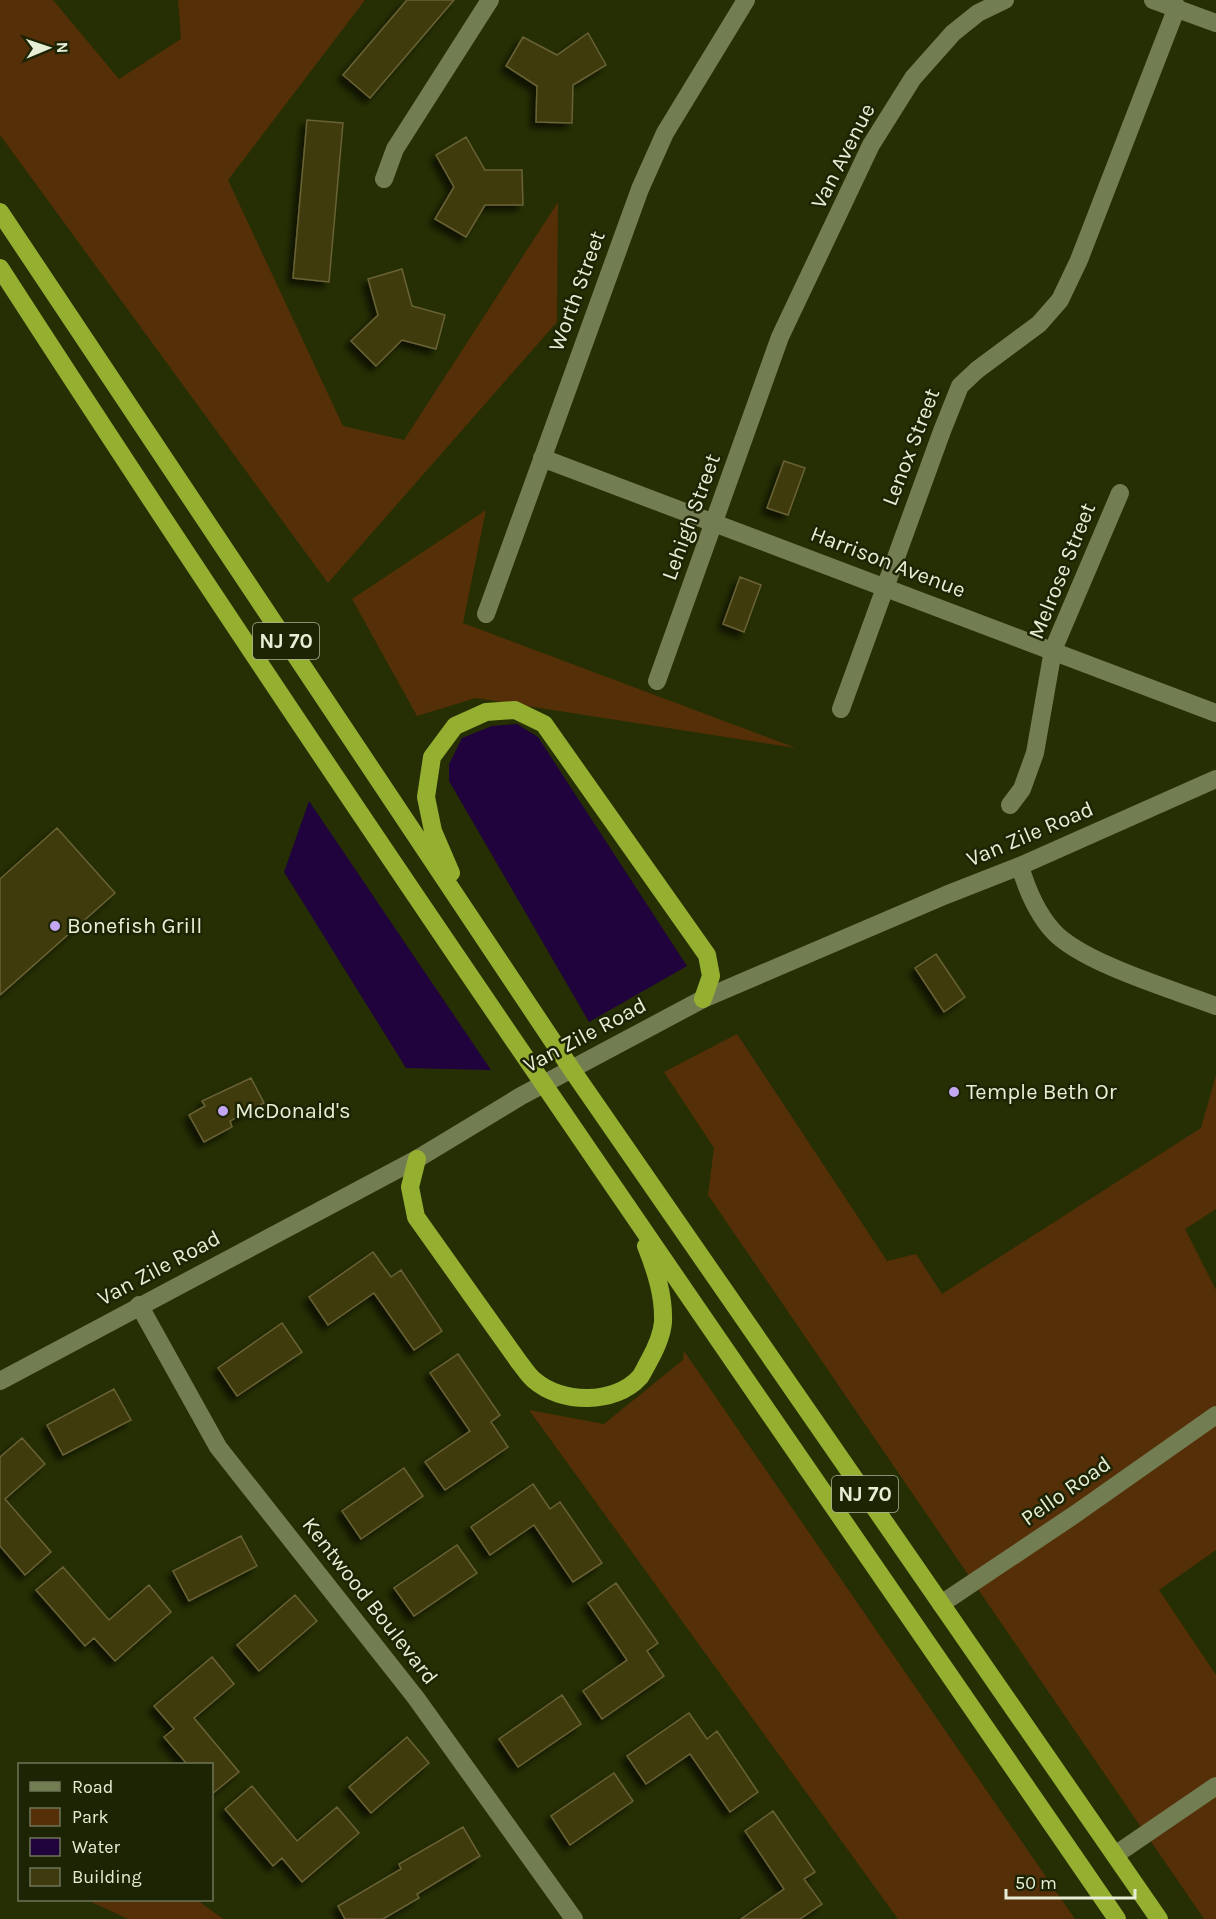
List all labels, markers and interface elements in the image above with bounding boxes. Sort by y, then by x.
north arrow [18,18,78,78]
text: N [53,41,72,54]
street label: Van Avenue [805,99,881,213]
street label: Worth Street [543,227,611,355]
street label: Lenox Street [877,385,945,509]
street label: Lehigh Street [656,450,726,584]
street label: Melrose Street [1023,499,1101,643]
street label: Harrison Avenue [807,521,969,603]
road number: NJ 70 [253,623,319,659]
street label: Van Zile Road [963,796,1097,872]
place label: Bonefish Grill [67,913,202,939]
marker: Bonefish Grill [48,919,62,933]
street label: Van Zile Road [519,992,651,1078]
place label: Temple Beth Or [966,1079,1117,1105]
marker: Temple Beth Or [947,1085,961,1099]
place label: McDonald's [235,1098,351,1124]
marker: McDonald's [216,1104,230,1118]
street label: Van Zile Road [93,1225,225,1311]
street label: Pello Road [1016,1451,1116,1531]
road number: NJ 70 [832,1476,898,1512]
street label: Kentwood Boulevard [297,1512,443,1690]
legend [18,1763,213,1901]
text: Road [72,1776,113,1798]
text: Park [72,1806,109,1828]
text: Water [72,1836,120,1858]
scale bar [1006,1862,1135,1900]
text: Building [72,1866,142,1888]
text: 50 m [1015,1872,1057,1894]

